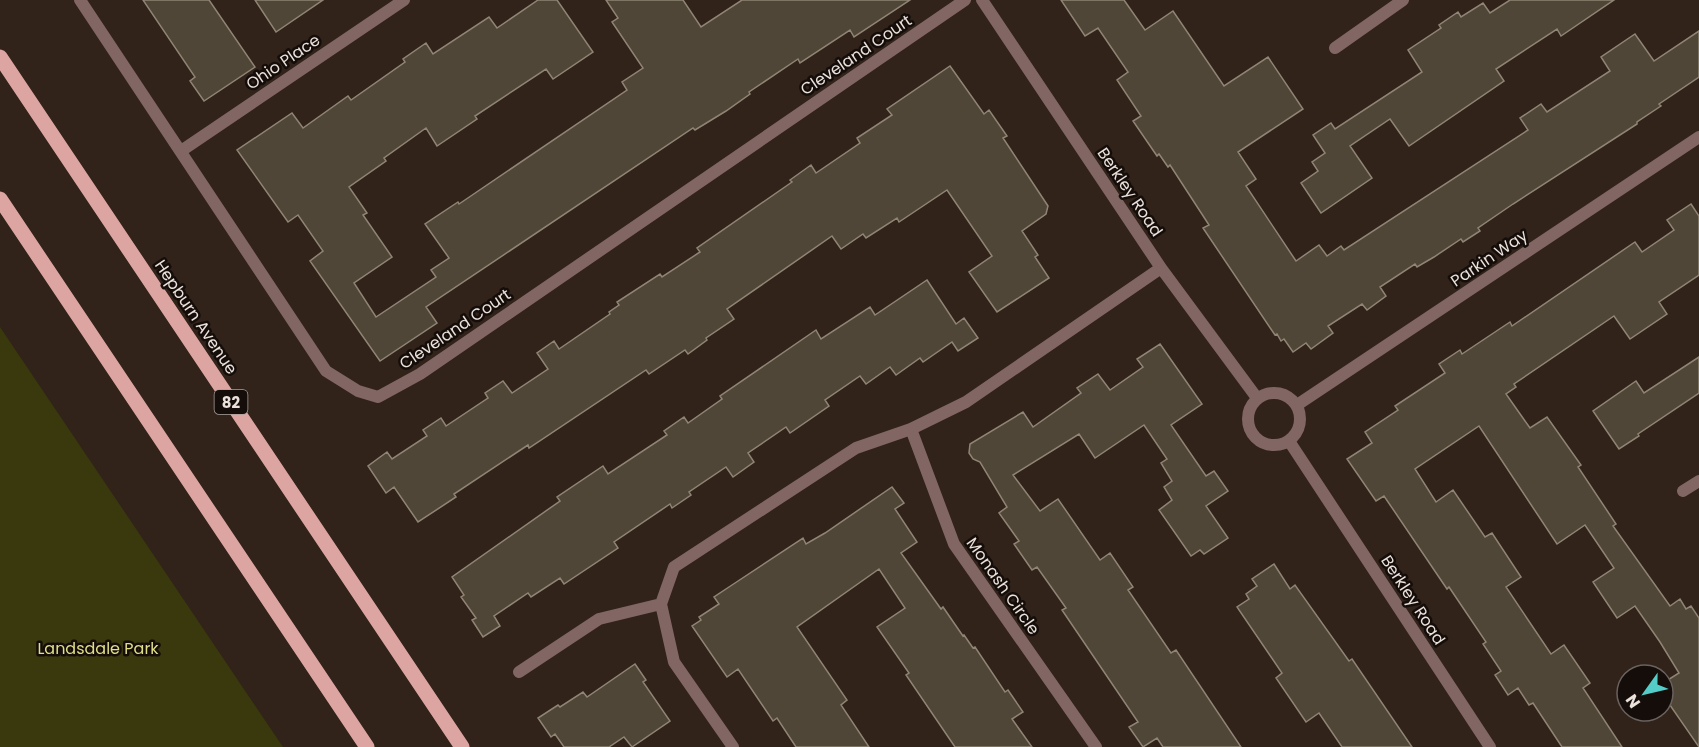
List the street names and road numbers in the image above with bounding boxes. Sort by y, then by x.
street label: Cleveland Court [796,9,916,101]
street label: Ohio Place [241,29,325,95]
street label: Berkley Road [1092,143,1168,241]
street label: Parkin Way [1446,224,1532,292]
street label: Hepburn Avenue [149,255,243,379]
street label: Cleveland Court [395,283,515,375]
road number: 82 [214,390,248,414]
street label: Monash Circle [961,533,1045,639]
street label: Berkley Road [1375,551,1451,649]

